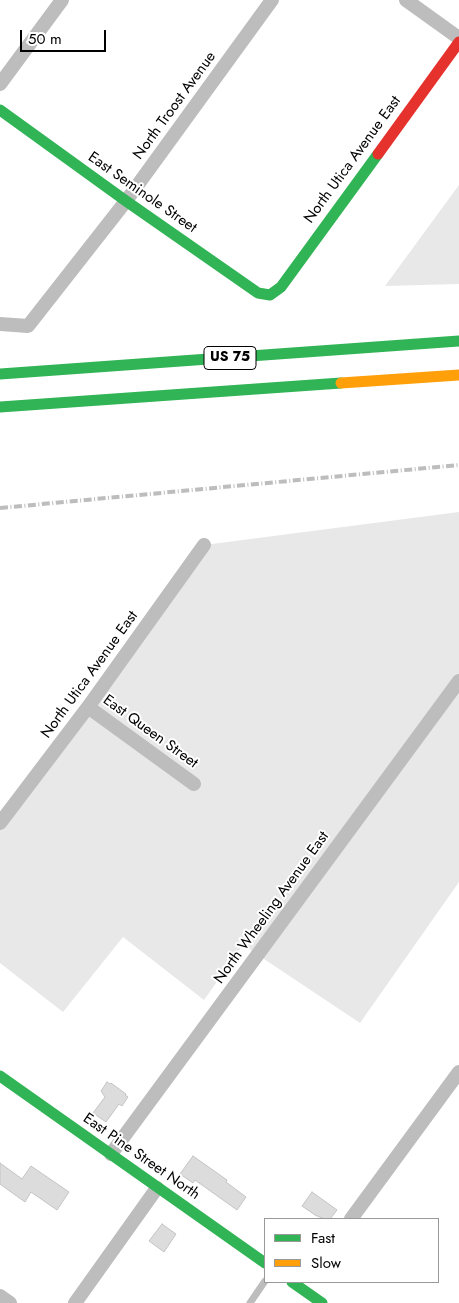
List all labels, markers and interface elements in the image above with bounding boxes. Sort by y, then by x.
scale bar [22,20,109,52]
text: 50 m [28,28,62,50]
street label: North Troost Avenue [130,49,220,163]
street label: North Utica Avenue East [301,93,405,227]
street label: East Seminole Street [84,149,200,237]
road number: US 75 [204,346,256,369]
street label: North Utica Avenue East [38,608,142,742]
street label: East Queen Street [99,692,201,772]
street label: North Wheeling Avenue East [211,828,333,988]
street label: East Pine Street North [79,1110,203,1204]
legend [264,1218,439,1283]
text: Fast [311,1227,335,1249]
text: Slow [311,1252,341,1274]

